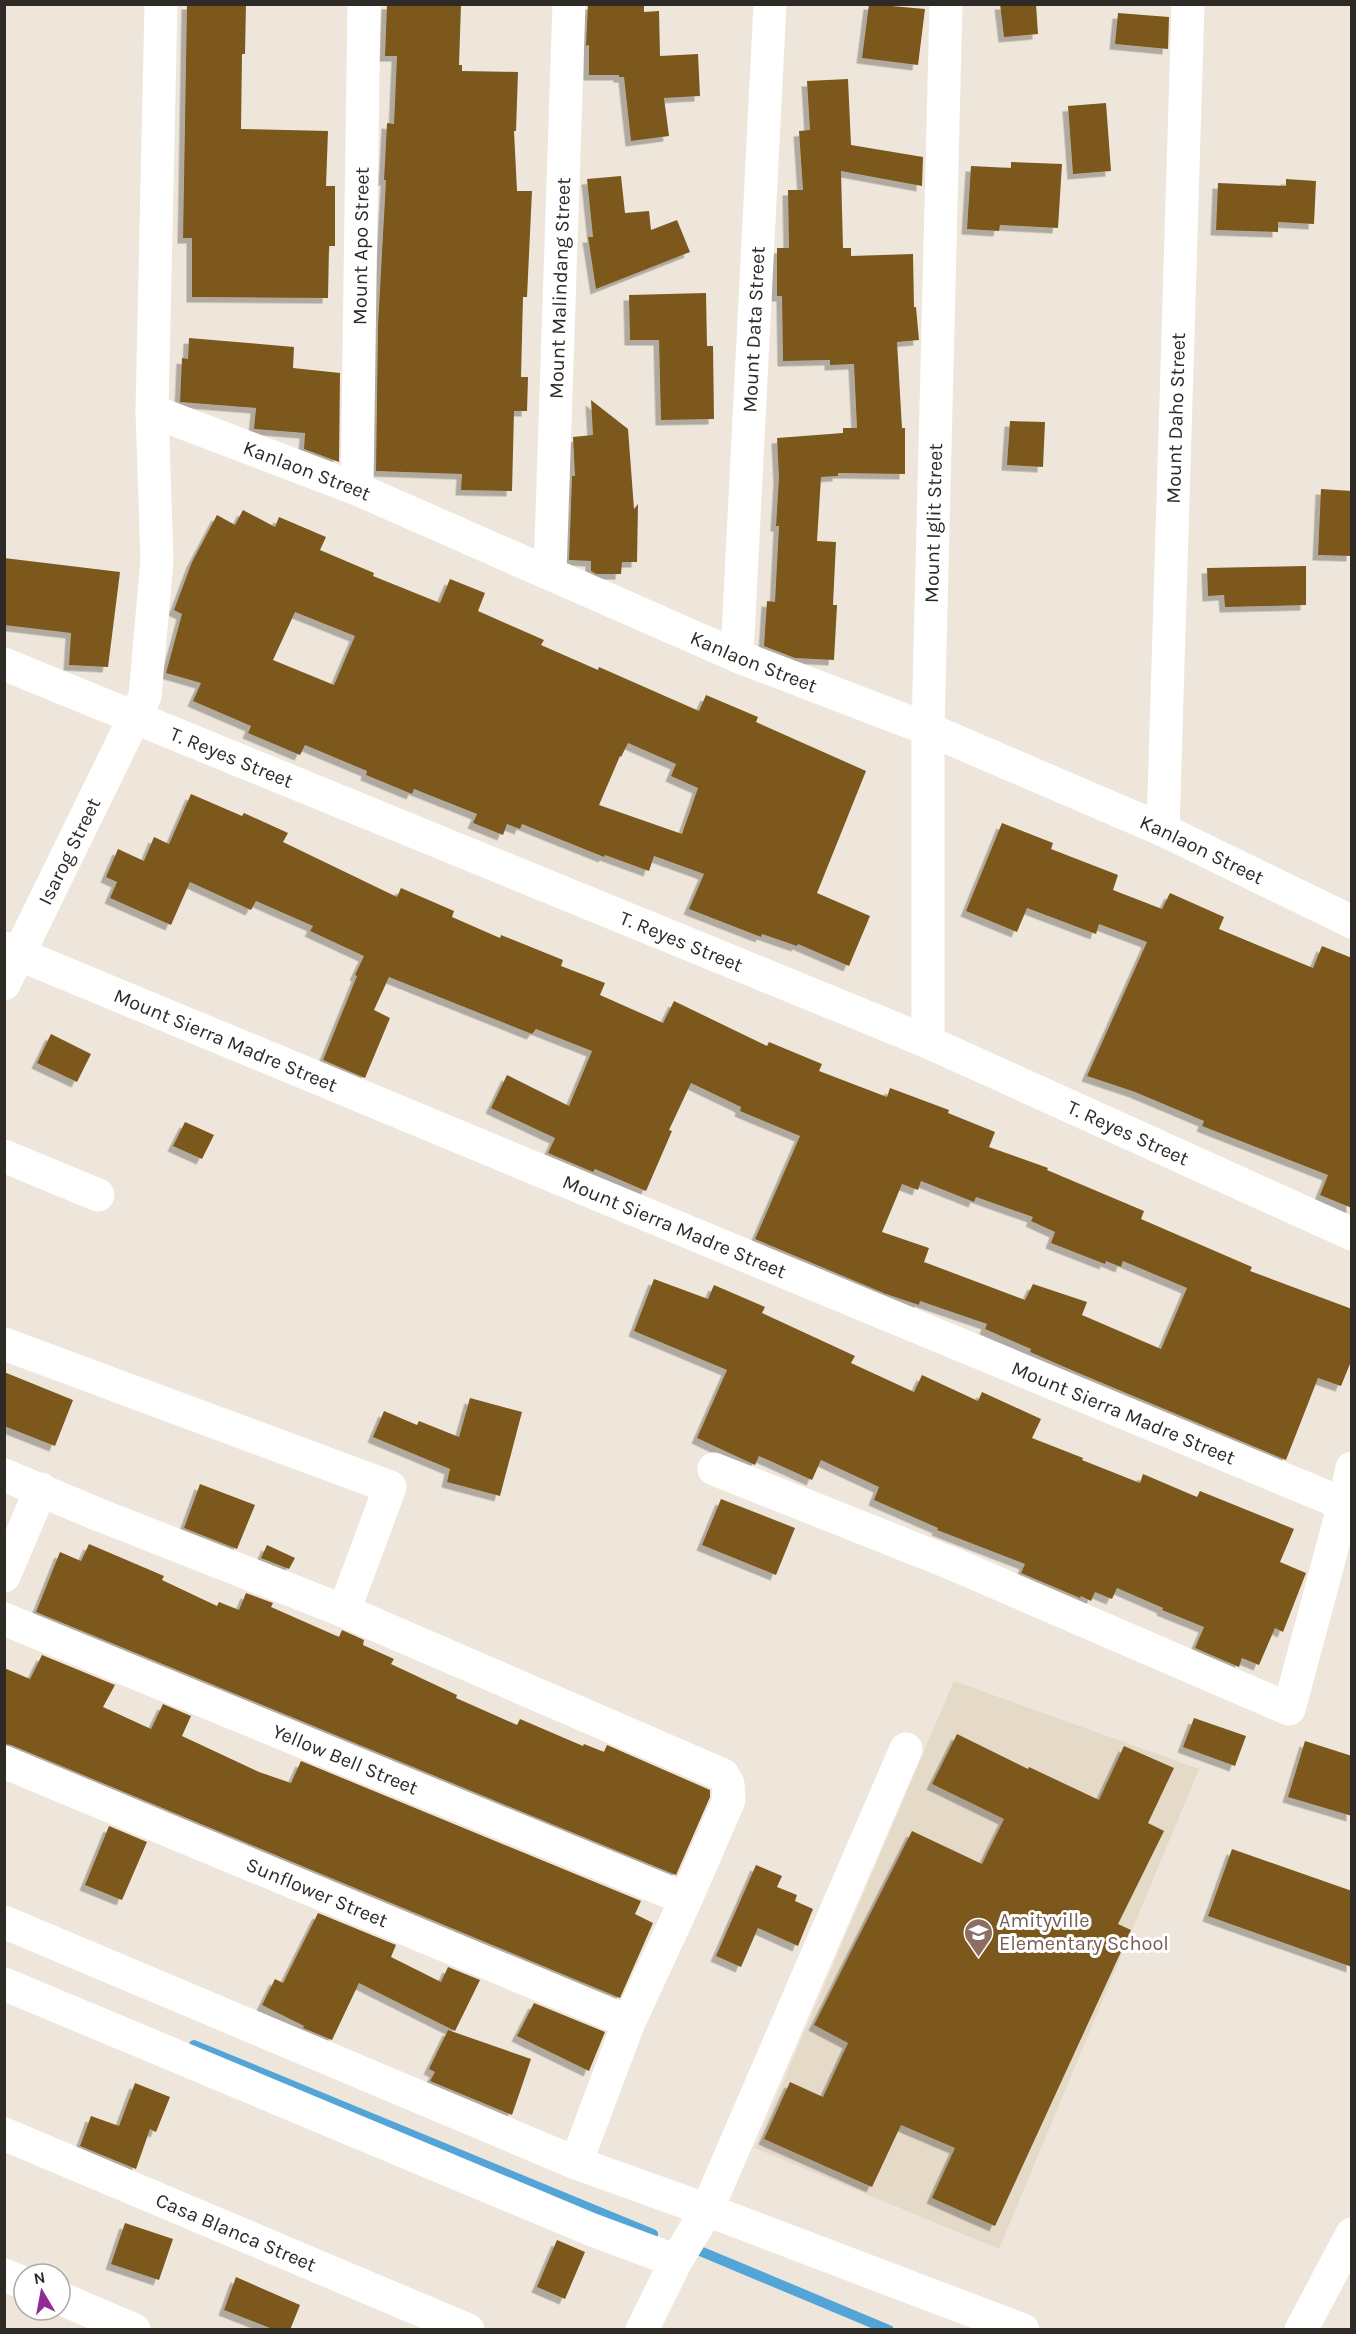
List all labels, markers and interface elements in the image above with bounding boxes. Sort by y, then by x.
street label: Mount Apo Street [348,166,373,325]
street label: Mount Malindang Street [544,176,575,399]
street label: Mount Data Street [738,245,769,413]
street label: Mount Daho Street [1161,332,1190,504]
street label: Kanlaon Street [240,435,375,505]
street label: Mount Iglit Street [920,442,947,603]
street label: Kanlaon Street [687,625,821,697]
street label: T. Reyes Street [167,722,297,793]
street label: Isarog Street [33,793,105,908]
street label: Kanlaon Street [1136,810,1268,889]
street label: T. Reyes Street [617,906,747,977]
street label: Mount Sierra Madre Street [110,983,341,1097]
street label: T. Reyes Street [1064,1095,1193,1170]
street label: Mount Sierra Madre Street [559,1170,790,1283]
street label: Mount Sierra Madre Street [1008,1356,1239,1469]
street label: Yellow Bell Street [269,1719,422,1799]
street label: Sunflower Street [243,1853,392,1932]
place label: Amityville Elementary School [999,1909,1169,1955]
school or university icon: Amityville Elementary School [962,1916,994,1958]
street label: Casa Blanca Street [153,2188,320,2276]
north arrow [12,2262,72,2322]
text: N [32,2267,47,2288]

